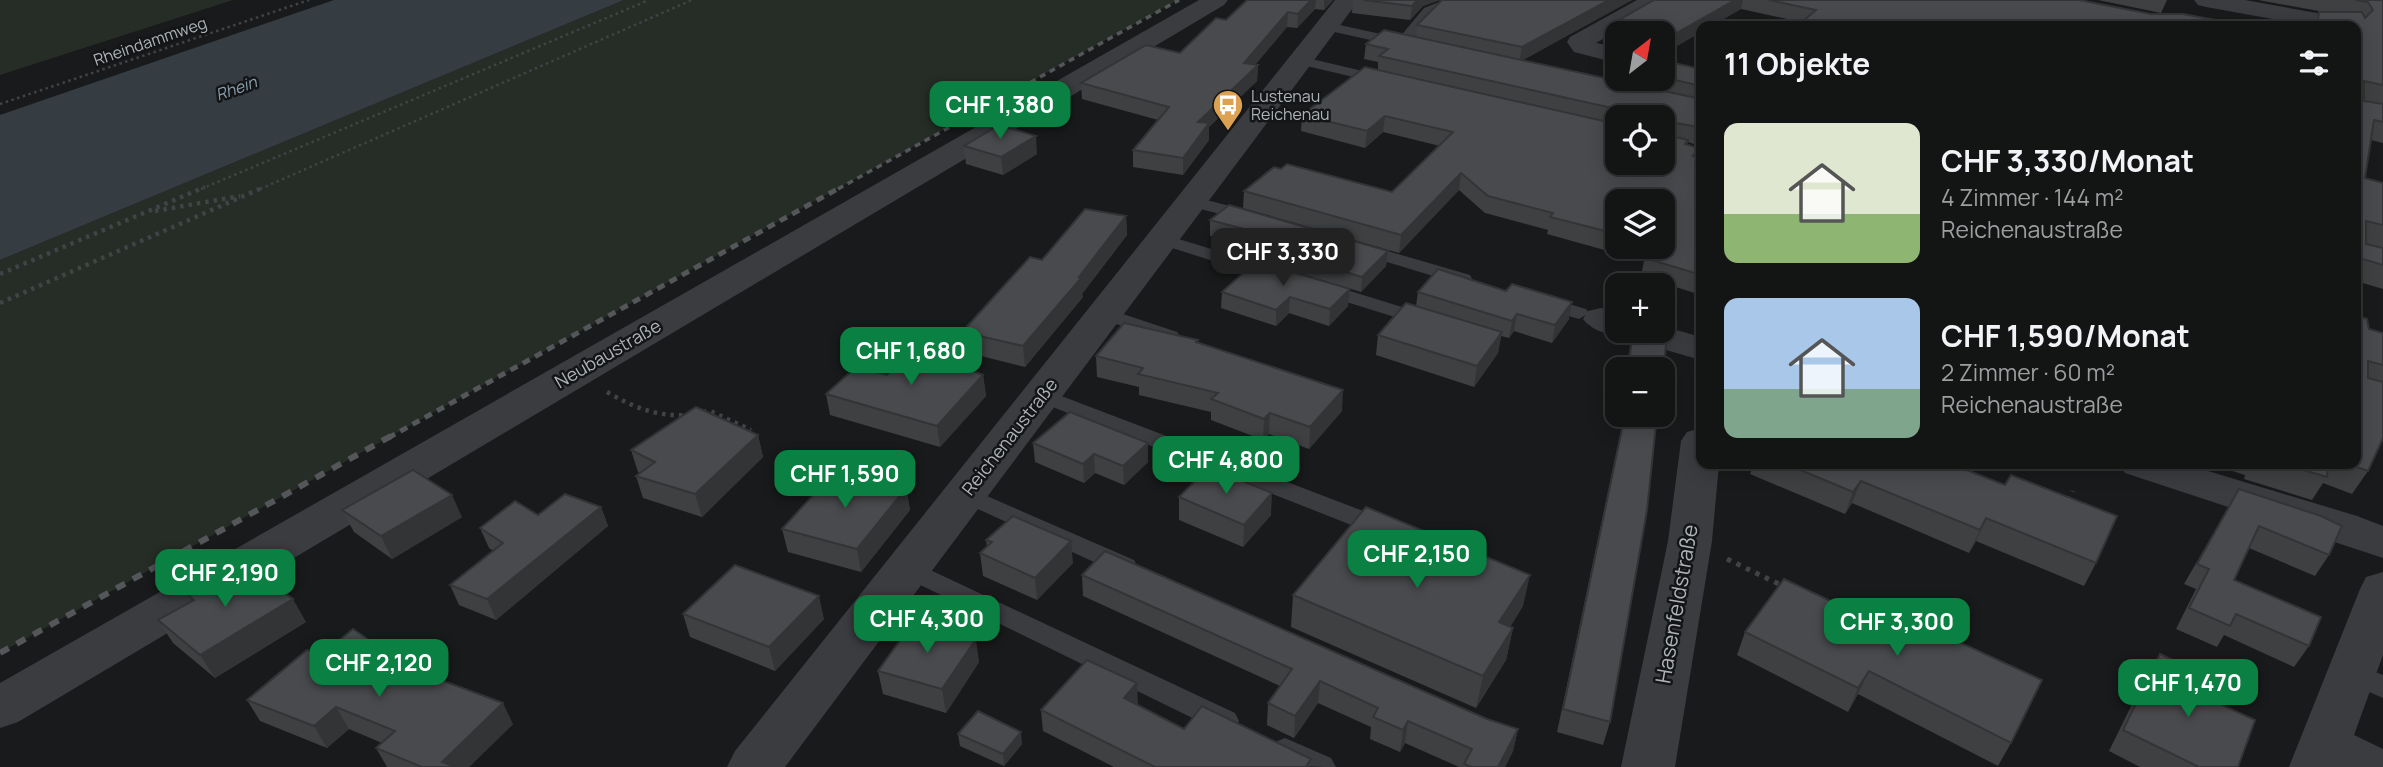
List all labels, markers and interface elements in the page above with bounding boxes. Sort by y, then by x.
street label: Rheindammweg [90,11,210,71]
north arrow [1605,21,1675,91]
map controls [1605,21,1675,427]
text: 11 Objekte [1724,43,1870,84]
icon: filters [2295,44,2333,82]
water label: Rhein [212,70,260,106]
pin: CHF 1,380 [920,82,1080,141]
place label: Lustenau Reichenau [1251,85,1330,125]
text: CHF 1,380 [946,88,1054,120]
bus stop icon: Lustenau Reichenau [1211,88,1245,132]
button: locate [1605,105,1675,175]
text: CHF 3,330/Monat [1941,140,2194,181]
icon: home [1780,151,1864,235]
text: 4 Zimmer · 144 m² [1941,181,2123,213]
button: layers [1605,189,1675,259]
text: Reichenaustraße [1941,213,2123,245]
pin: CHF 3,330 [1203,229,1363,288]
text: CHF 3,330 [1227,235,1339,267]
button: + [1605,273,1675,343]
street label: Neubaustraße [550,313,665,393]
text: CHF 1,590/Monat [1941,315,2190,356]
icon: home [1780,326,1864,410]
pin: CHF 1,680 [831,328,991,387]
text: CHF 1,680 [856,334,966,366]
text: 2 Zimmer · 60 m² [1941,356,2115,388]
button: − [1605,357,1675,427]
street label: Reichenaustraße [956,373,1063,500]
text: Reichenaustraße [1941,388,2123,420]
pin: CHF 4,800 [1146,436,1306,496]
text: CHF 4,800 [1168,443,1284,475]
pin: CHF 1,590 [765,450,925,510]
text: CHF 1,590 [790,457,900,489]
street label: Hasenfeldstraße [1648,522,1704,686]
pin: CHF 2,150 [1337,530,1497,590]
text: CHF 2,150 [1364,537,1470,569]
pin: CHF 2,190 [145,550,305,609]
text: CHF 2,190 [171,556,279,588]
pin: CHF 4,300 [847,596,1007,655]
pin: CHF 3,300 [1817,598,1977,658]
text: CHF 4,300 [870,602,984,634]
text: CHF 3,300 [1840,605,1954,637]
pin: CHF 2,120 [299,640,459,699]
text: CHF 2,120 [325,646,433,678]
pin: CHF 1,470 [2108,660,2268,719]
text: CHF 1,470 [2134,666,2242,698]

